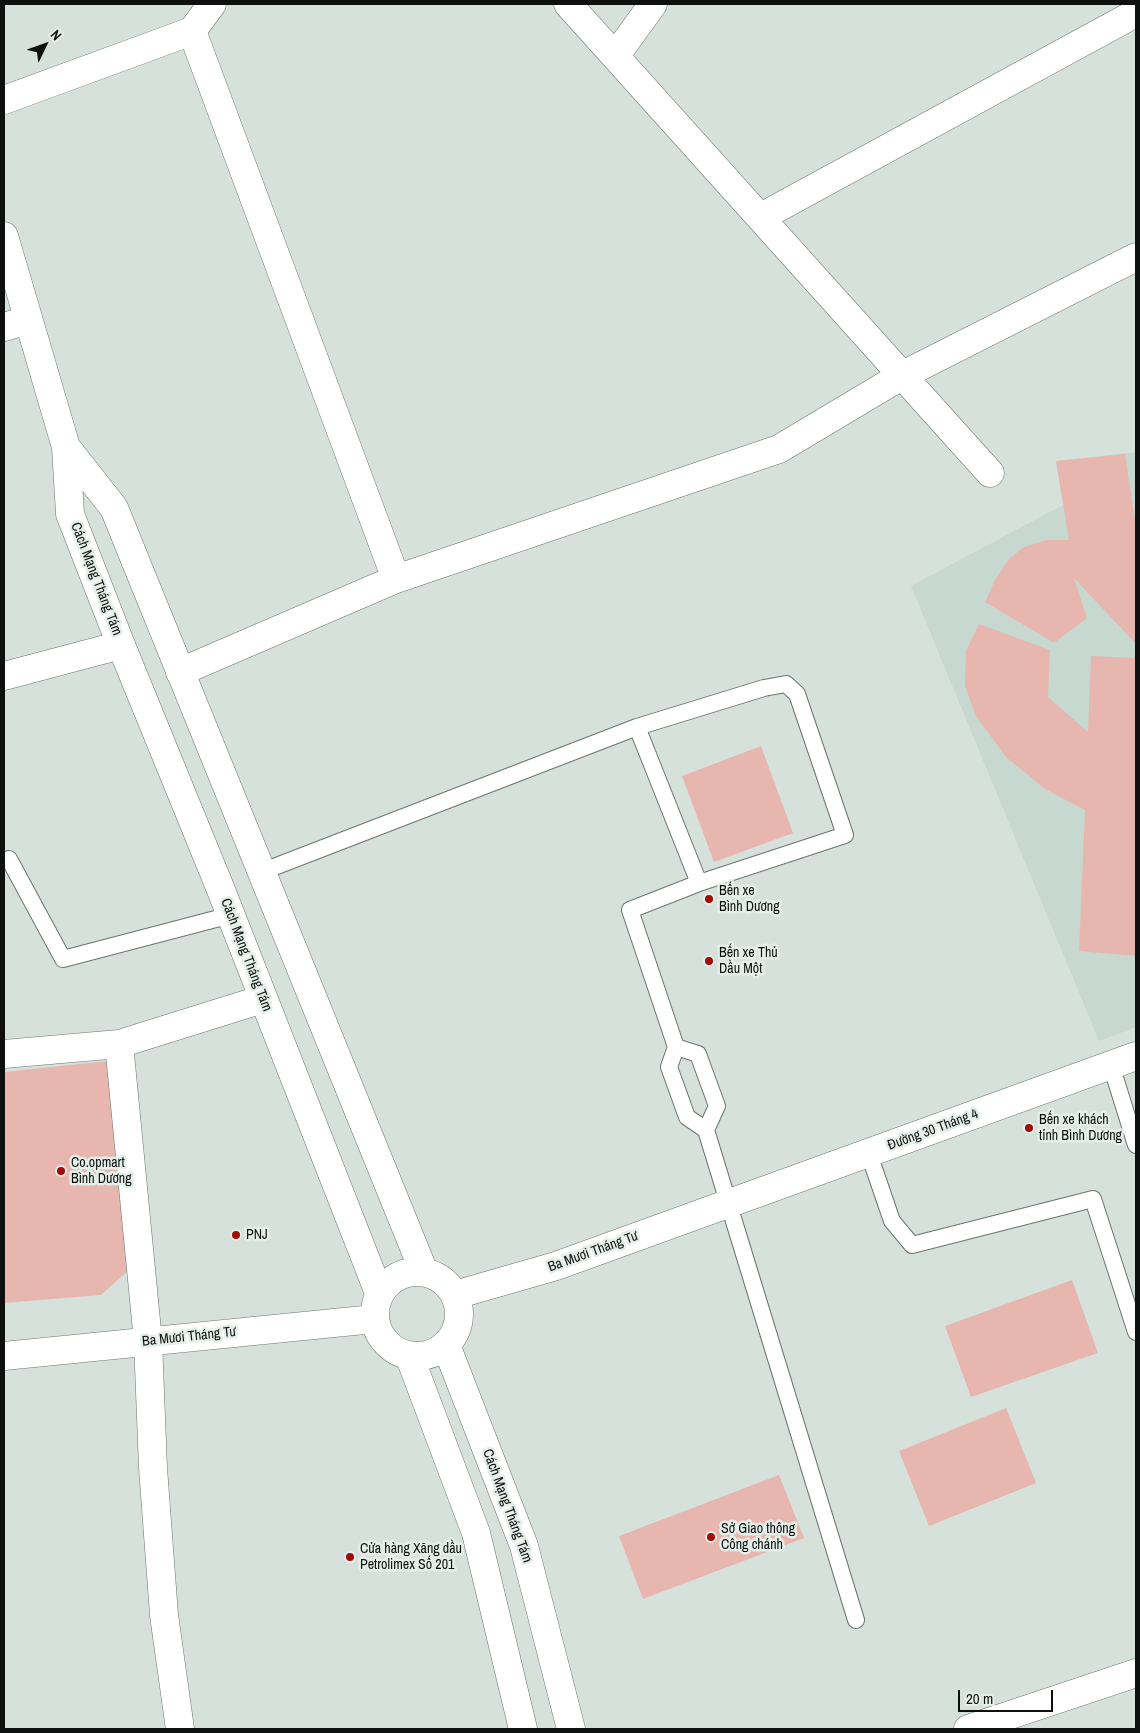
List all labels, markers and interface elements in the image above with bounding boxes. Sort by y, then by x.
north arrow [20,20,70,70]
text: N [47,26,66,44]
street label: Cách Mạng Tháng Tám [67,520,125,638]
place label: Bến xe Bình Dương [719,883,780,916]
marker: Bến xe Bình Dương [703,893,715,905]
street label: Cách Mạng Tháng Tám [217,896,275,1014]
place label: Bến xe Thủ Dầu Một [719,945,778,978]
marker: Bến xe Thủ Dầu Một [703,955,715,967]
street label: Đường 30 Tháng 4 [885,1106,981,1154]
place label: Bến xe khách tỉnh Bình Dương [1039,1112,1122,1144]
marker: Bến xe khách tỉnh Bình Dương [1023,1122,1035,1134]
place label: Co.opmart Bình Dương [71,1155,132,1188]
marker: Co.opmart Bình Dương [55,1165,67,1177]
place label: PNJ [246,1227,268,1243]
street label: Ba Mươi Tháng Tư [546,1228,640,1276]
marker: PNJ [230,1229,242,1241]
street label: Ba Mươi Tháng Tư [141,1324,237,1350]
street label: Cách Mạng Tháng Tám [479,1447,535,1565]
place label: Sở Giao thông Công chánh [721,1521,795,1554]
marker: Sở Giao thông Công chánh [705,1531,717,1543]
place label: Cửa hàng Xăng dầu Petrolimex Số 201 [360,1541,462,1574]
marker: Cửa hàng Xăng dầu Petrolimex Số 201 [344,1551,356,1563]
scale bar [960,1680,1055,1712]
text: 20 m [966,1688,993,1709]

